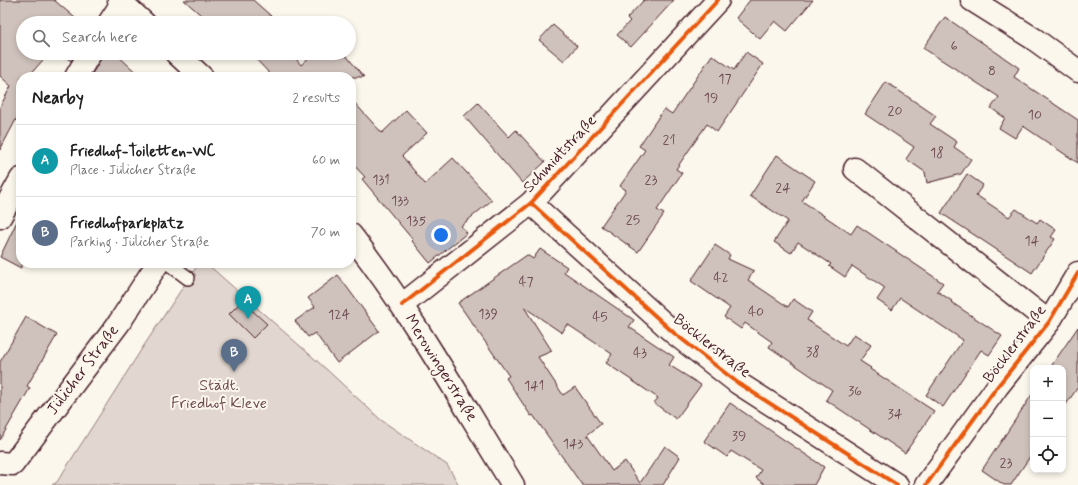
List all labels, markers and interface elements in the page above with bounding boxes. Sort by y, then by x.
search box [16,16,356,60]
icon: search [30,27,52,49]
text: Search here [62,28,138,48]
house number: 6 [950,37,958,55]
house number: 8 [988,62,996,80]
house number: 17 [718,70,732,88]
text: Nearby [32,87,84,109]
house number: 19 [704,89,718,107]
text: 2 results [293,90,340,107]
house number: 20 [888,102,902,120]
house number: 10 [1028,106,1042,124]
street label: Schmidtstraße [518,110,602,197]
house number: 21 [663,131,675,149]
text: Friedhof-Toiletten-WC [70,142,215,162]
house number: 18 [930,144,944,162]
text: A [41,152,49,169]
text: 60 m [312,152,340,169]
text: Place · Jülicher Straße [70,162,196,179]
house number: 131 [372,171,390,189]
house number: 23 [645,171,657,189]
house number: 24 [775,179,791,197]
house number: 133 [391,192,409,210]
house number: 25 [626,211,640,229]
house number: 135 [406,212,426,230]
text: Friedhofparkplatz [70,214,184,234]
text: B [41,224,49,241]
text: 70 m [311,224,340,241]
your location [431,225,451,245]
house number: 14 [1025,232,1040,250]
text: Parking · Jülicher Straße [70,234,209,251]
house number: 42 [713,269,729,287]
house number: 47 [518,273,534,291]
pin: A [235,286,261,319]
street label: Böcklerstraße [979,300,1051,387]
house number: 40 [748,303,764,321]
house number: 139 [478,305,498,323]
house number: 124 [328,306,350,324]
house number: 45 [592,308,608,326]
street label: Böcklerstraße [669,309,755,383]
street label: Merowingerstraße [399,310,483,426]
street label: Jülicher Straße [42,321,124,419]
pin: B [221,339,247,372]
house number: 38 [806,343,820,361]
house number: 43 [633,344,647,362]
map controls [1030,365,1066,473]
button: + [1030,365,1066,401]
park label: Städt. Friedhof Kleve [171,375,267,414]
house number: 141 [524,377,544,395]
house number: 36 [848,382,862,400]
button: − [1030,401,1066,437]
house number: 34 [888,405,903,423]
house number: 39 [732,427,746,445]
house number: 143 [563,435,584,453]
button: locate [1030,437,1066,473]
house number: 23 [1000,454,1012,472]

